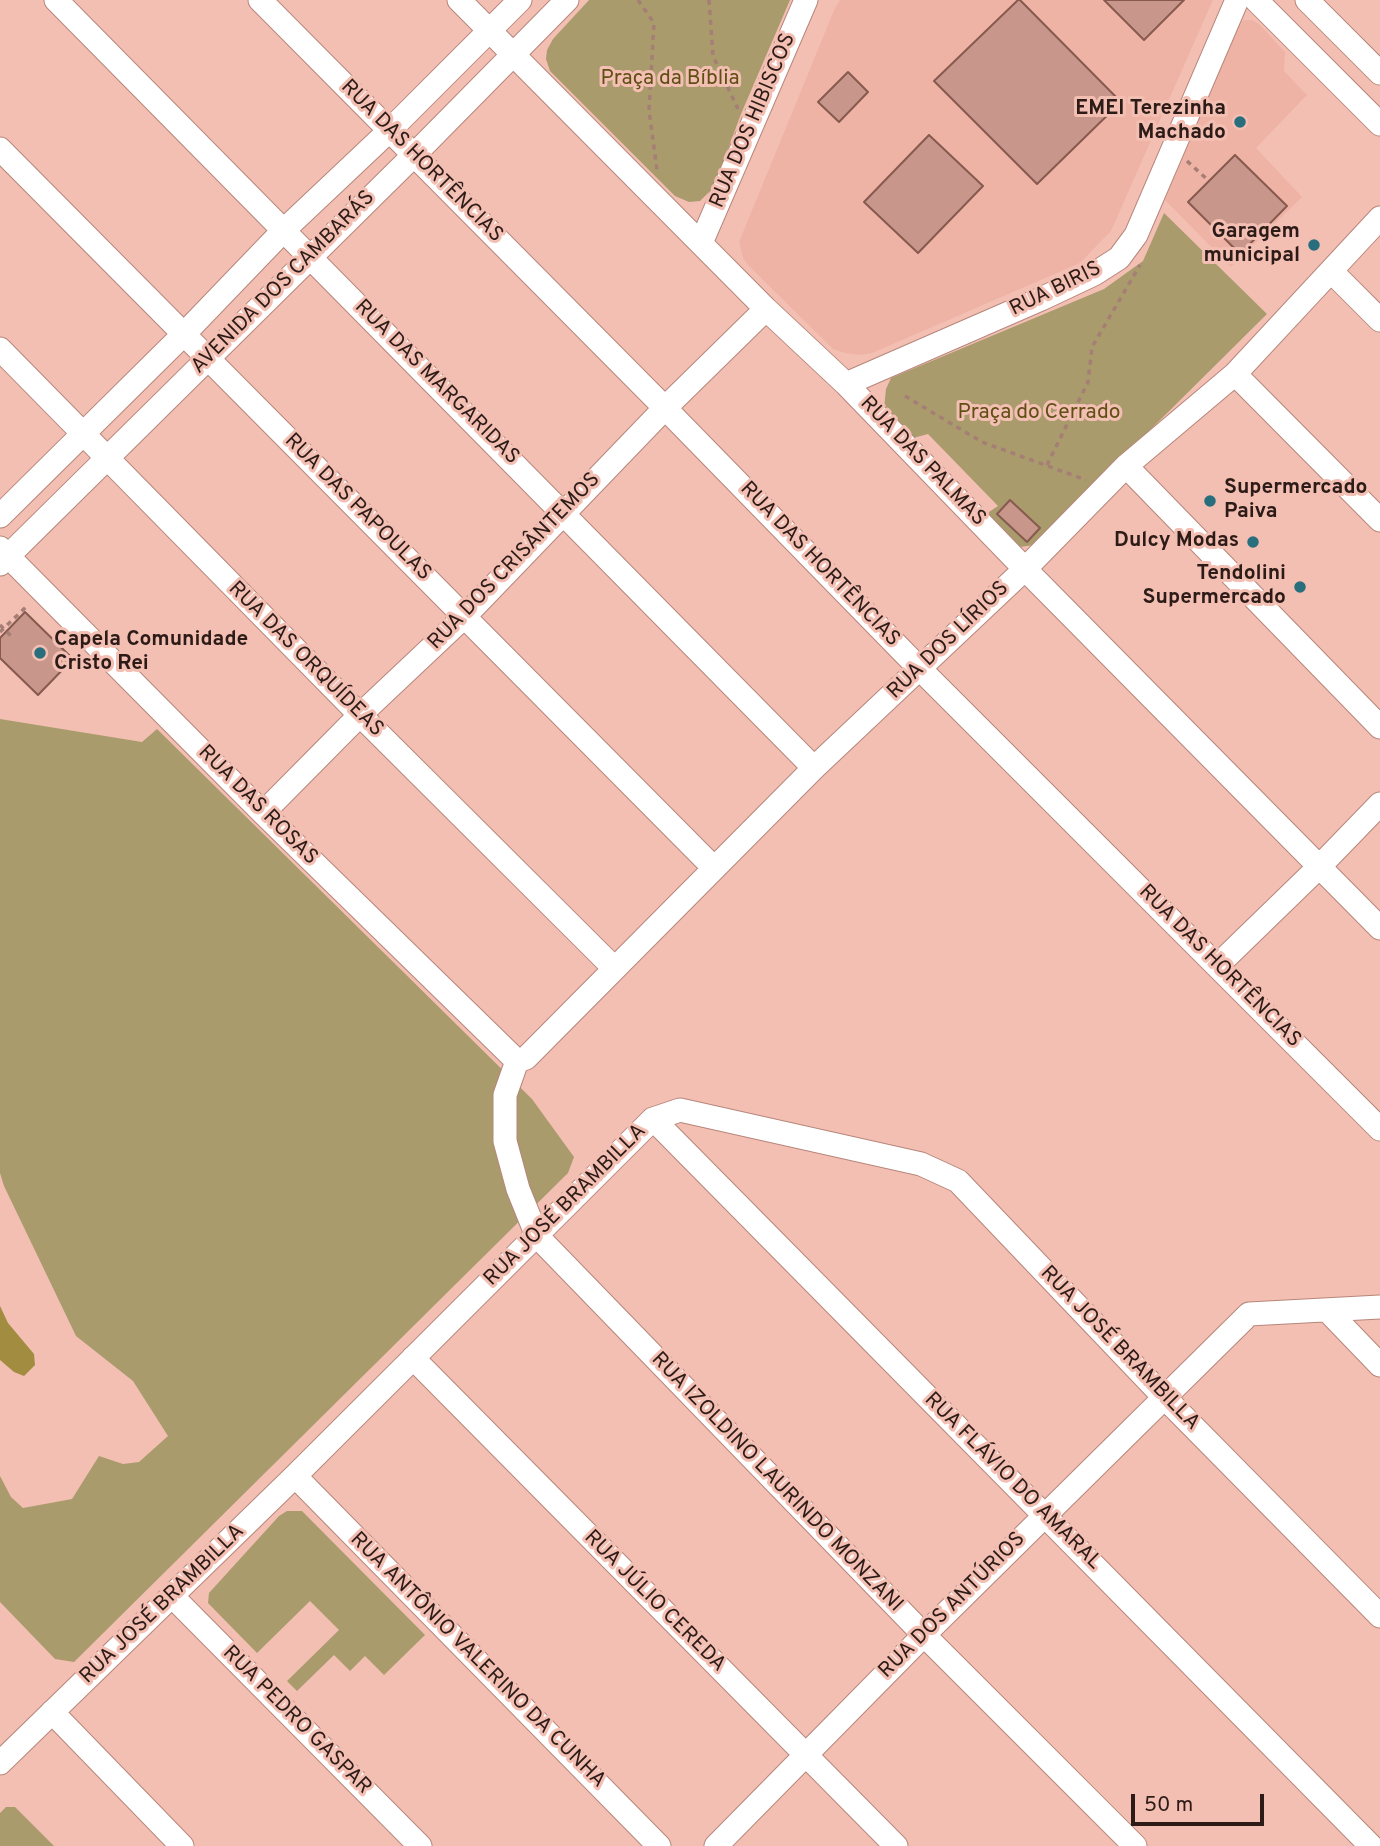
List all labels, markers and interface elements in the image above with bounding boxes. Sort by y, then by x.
street label: RUA DOS HIBISCOS [706,30,802,212]
park label: Praça da Bíblia [600,67,740,93]
street label: RUA DAS HORTÊNCIAS [334,75,508,249]
place label: EMEI Terezinha Machado [1075,97,1226,147]
marker: EMEI Terezinha Machado [1232,114,1248,130]
street label: AVENIDA DOS CAMBARÁS [187,186,381,380]
place label: Garagem municipal [1203,220,1300,270]
marker: Garagem municipal [1306,237,1322,253]
street label: RUA BIRIS [1006,257,1106,323]
street label: RUA DAS MARGARIDAS [348,295,524,471]
street label: RUA DAS PALMAS [854,392,990,532]
park label: Praça do Cerrado [958,401,1120,427]
street label: RUA DAS PAPOULAS [278,429,436,587]
street label: RUA DOS CRISÂNTEMOS [424,468,606,656]
place label: Supermercado Paiva [1224,476,1367,526]
street label: RUA DAS HORTÊNCIAS [734,477,904,653]
marker: Supermercado Paiva [1202,493,1218,509]
place label: Dulcy Modas [1114,529,1239,555]
marker: Dulcy Modas [1245,534,1261,550]
place label: Tendolini Supermercado [1143,562,1286,612]
street label: RUA DAS ORQUÍDEAS [222,577,388,743]
street label: RUA DOS LÍRIOS [883,577,1015,705]
marker: Tendolini Supermercado [1292,579,1308,595]
place label: Capela Comunidade Cristo Rei [54,628,248,678]
marker: Capela Comunidade Cristo Rei [32,645,48,661]
street label: RUA DAS ROSAS [192,741,322,871]
street label: RUA DAS HORTÊNCIAS [1132,880,1306,1054]
street label: RUA JOSÉ BRAMBILLA [480,1120,652,1292]
street label: RUA JOSÉ BRAMBILLA [1034,1262,1204,1436]
street label: RUA IZOLDINO LAURINDO MONZANI [645,1348,907,1618]
street label: RUA FLÁVIO DO AMARAL [918,1388,1106,1576]
street label: RUA JOSÉ BRAMBILLA [76,1520,250,1690]
street label: RUA JÚLIO CEREDA [578,1526,730,1678]
street label: RUA ANTÔNIO VALERINO DA CUNHA [344,1528,610,1794]
street label: RUA DOS ANTÚRIOS [875,1528,1031,1684]
street label: RUA PEDRO GASPAR [216,1641,376,1801]
scale bar [1135,1780,1268,1824]
text: 50 m [1144,1792,1193,1819]

